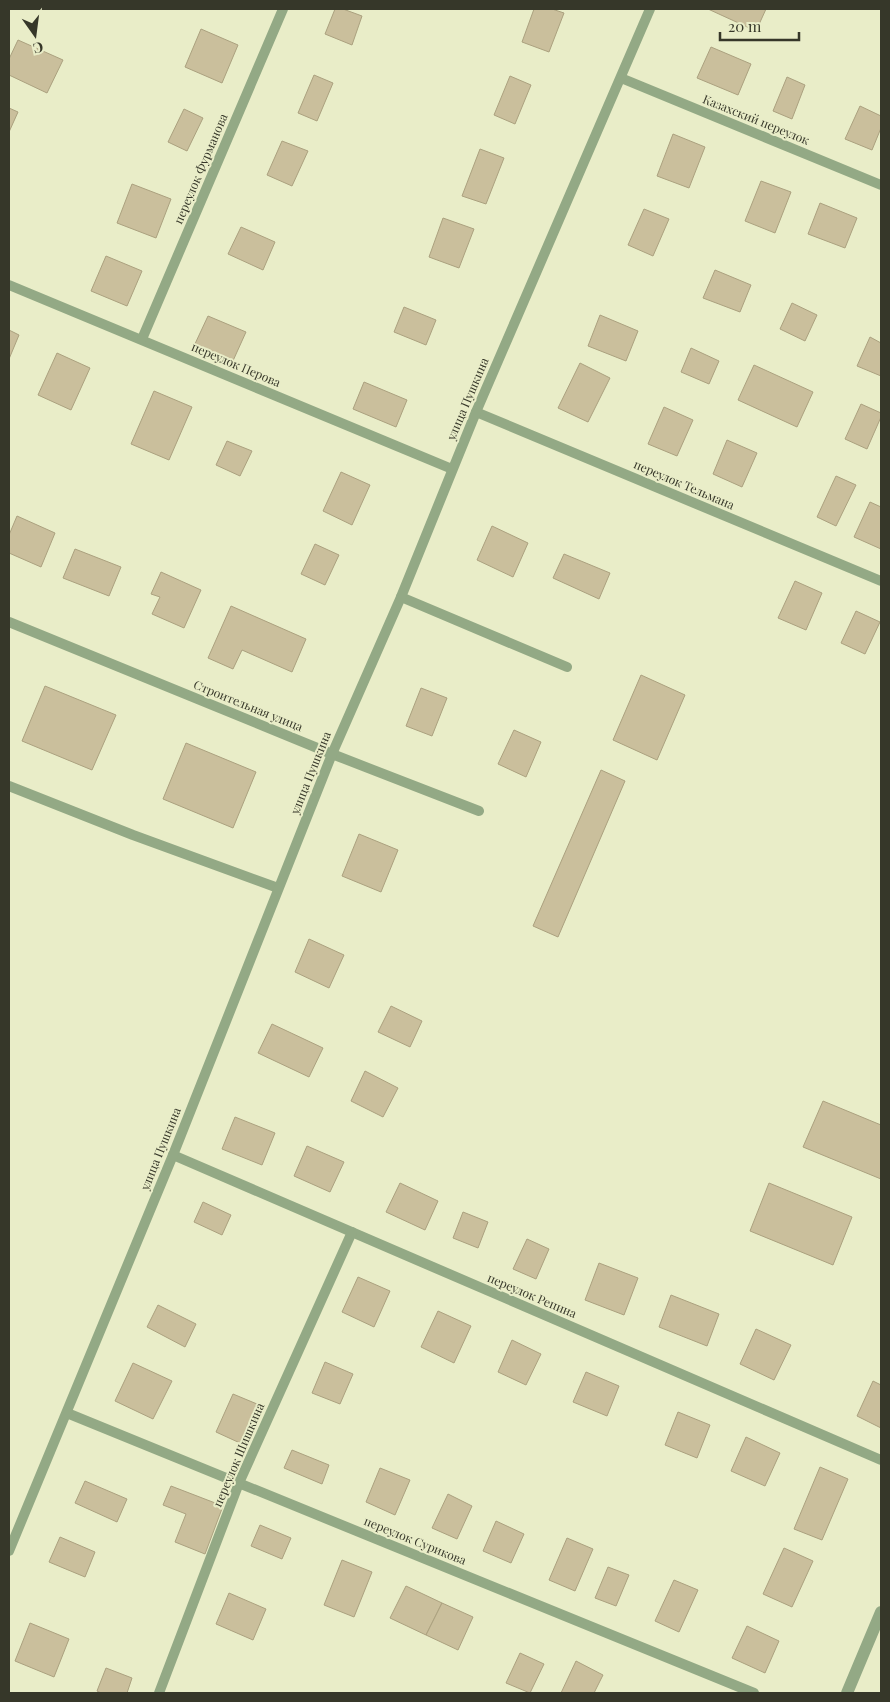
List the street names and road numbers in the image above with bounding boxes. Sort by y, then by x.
street label: Казахский переулок [701,90,812,148]
street label: переулок Фурманова [170,111,231,226]
street label: переулок Перова [189,338,283,390]
street label: улица Пушкина [442,355,492,443]
street label: переулок Тельмана [632,456,737,513]
street label: Строительная улица [191,676,305,734]
street label: улица Пушкина [286,729,334,817]
street label: улица Пушкина [136,1105,184,1193]
street label: переулок Репина [485,1269,579,1321]
street label: переулок Шишкина [209,1400,267,1509]
street label: переулок Сурикова [362,1512,469,1568]

